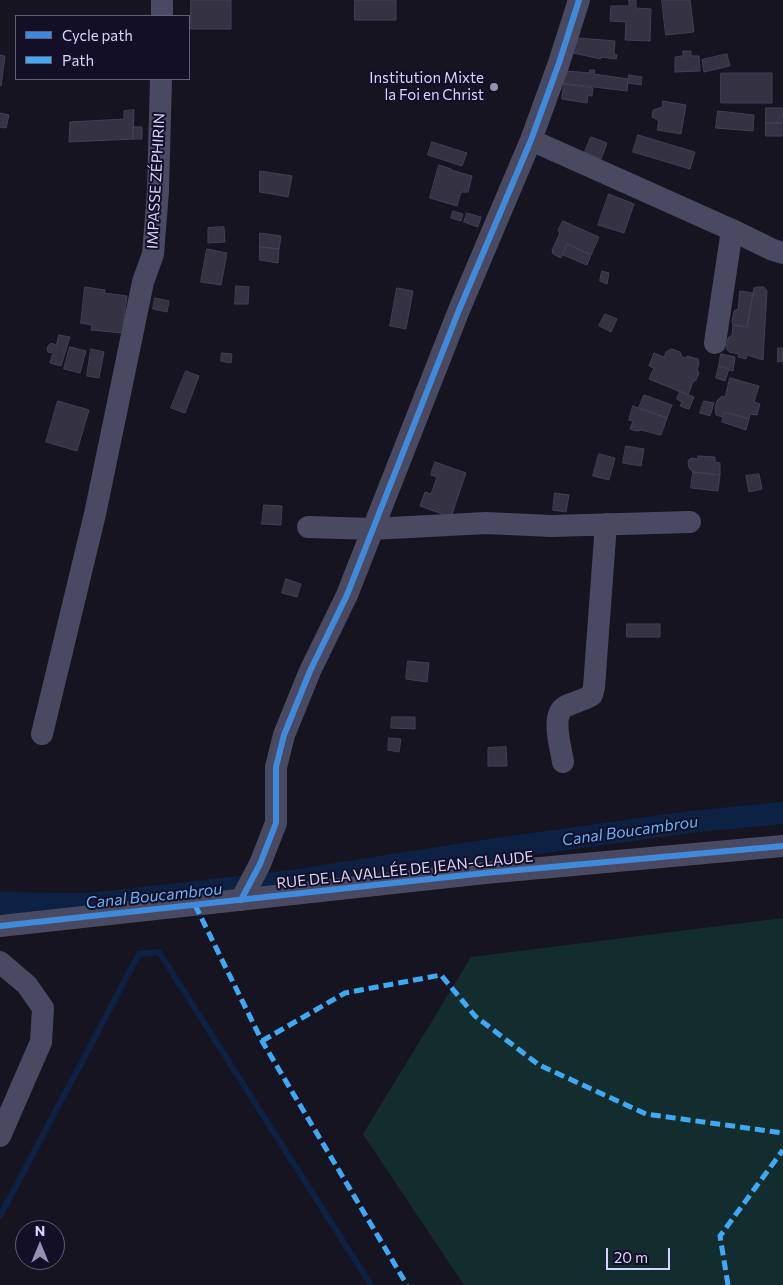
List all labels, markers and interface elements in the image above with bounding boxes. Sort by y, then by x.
legend [15,15,190,80]
text: Cycle path [62,26,133,44]
text: Path [62,51,94,69]
place label: Institution Mixte la Foi en Christ [369,69,484,104]
marker: Institution Mixte la Foi en Christ [488,81,500,93]
street label: IMPASSE ZÉPHIRIN [143,112,169,250]
water label: Canal Boucambrou [561,812,699,850]
street label: RUE DE LA VALLÉE DE JEAN-CLAUDE [276,848,534,892]
water label: Canal Boucambrou [85,879,223,913]
north arrow [15,1220,65,1270]
text: N [35,1222,45,1239]
scale bar [608,1238,672,1270]
text: 20 m [614,1248,648,1266]

